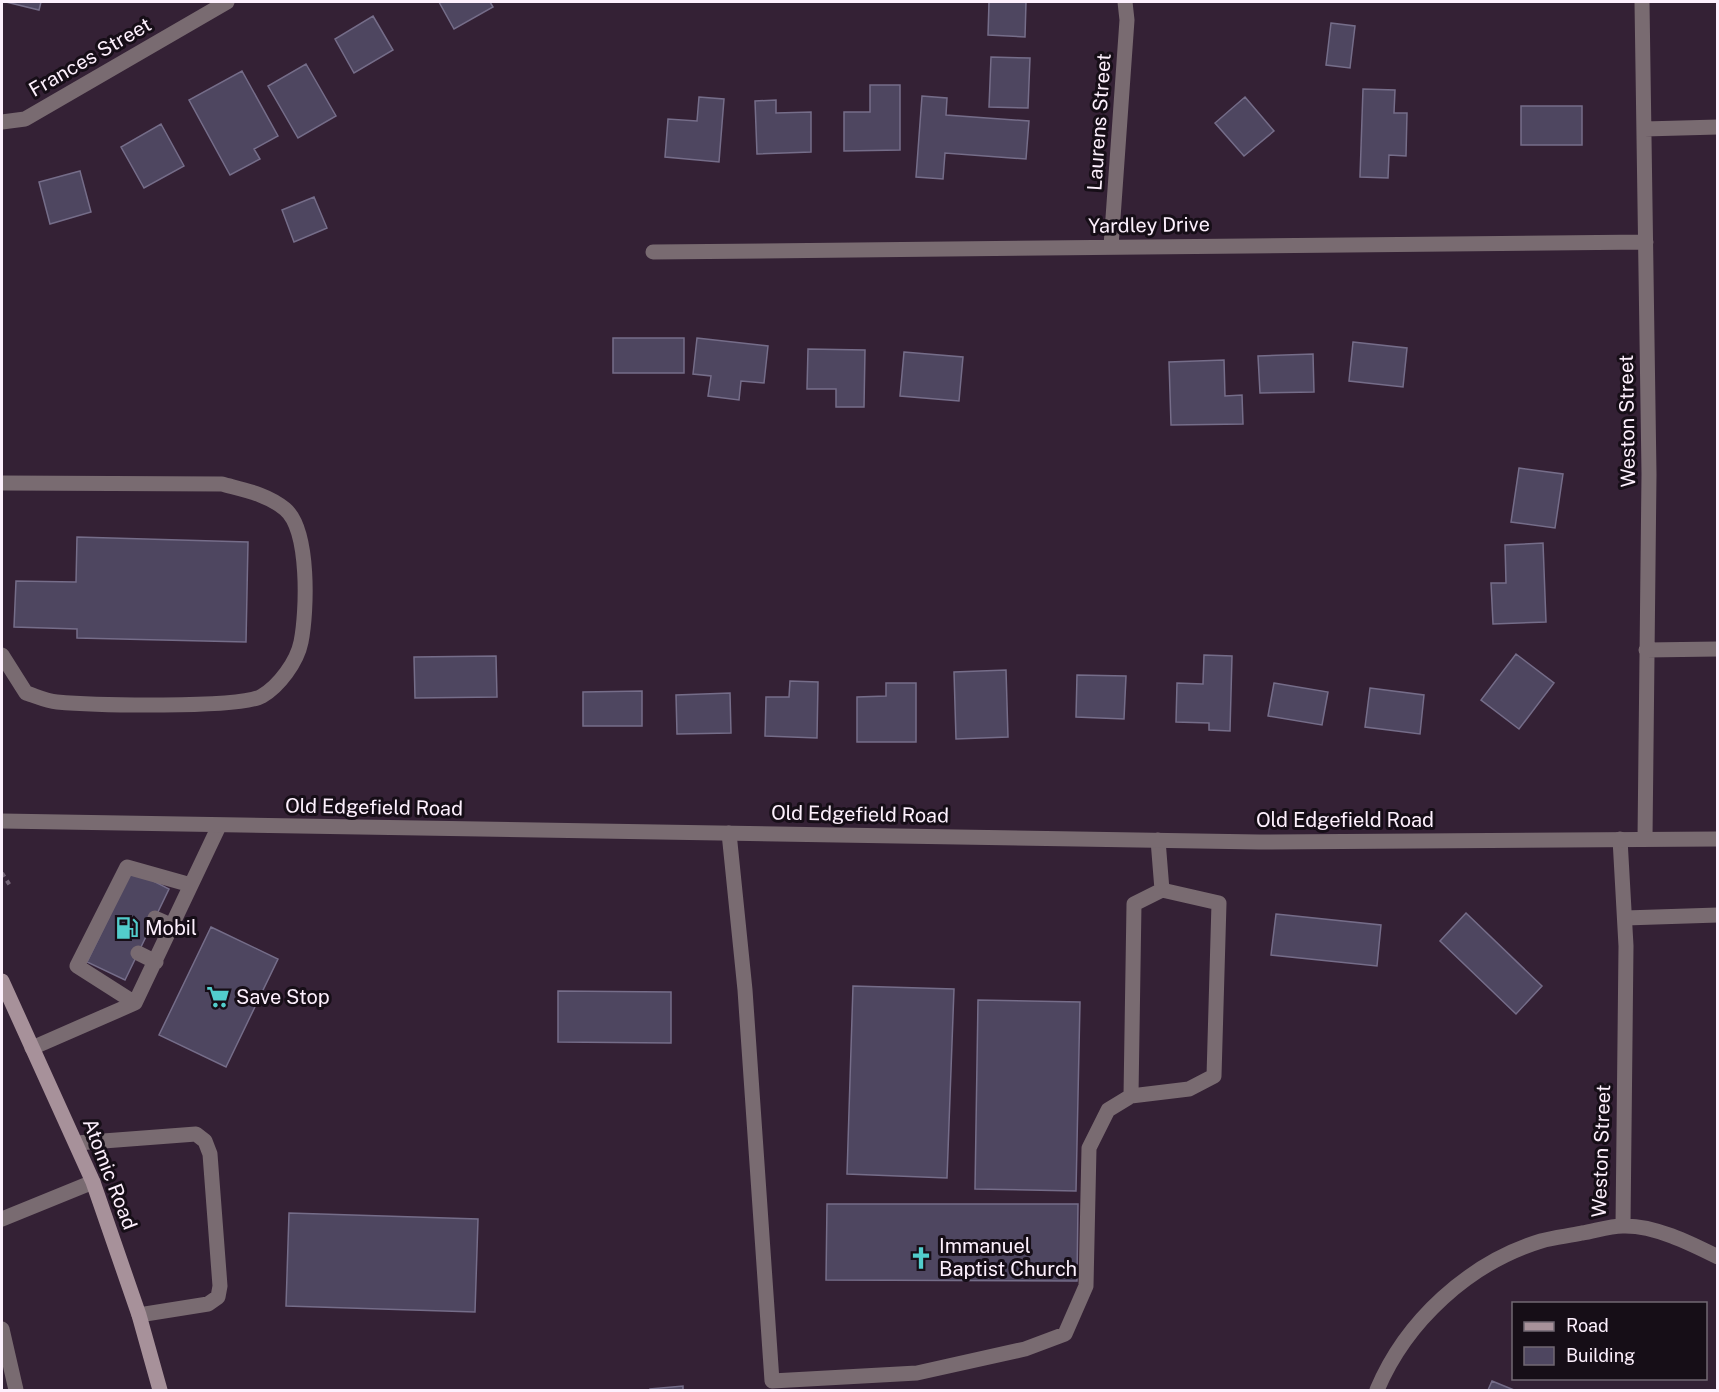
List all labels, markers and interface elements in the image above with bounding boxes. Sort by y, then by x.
street label: Frances Street [25,12,155,102]
street label: Laurens Street [1082,52,1116,192]
street label: Yardley Drive [1088,212,1210,238]
street label: Weston Street [1614,354,1640,488]
street label: Old Edgefield Road [285,793,463,821]
street label: Old Edgefield Road [771,800,949,828]
street label: Old Edgefield Road [1256,808,1434,832]
fuel station icon: Mobil [114,915,140,941]
place label: Mobil [145,916,197,940]
supermarket icon: Save Stop [205,984,231,1010]
place label: Save Stop [236,985,330,1009]
street label: Weston Street [1587,1084,1615,1218]
street label: Atomic Road [78,1115,142,1233]
place label: Immanuel Baptist Church [939,1234,1077,1281]
church icon: Immanuel Baptist Church [908,1245,934,1271]
legend [1512,1302,1707,1380]
text: Road [1566,1315,1609,1336]
text: Building [1566,1345,1635,1366]

